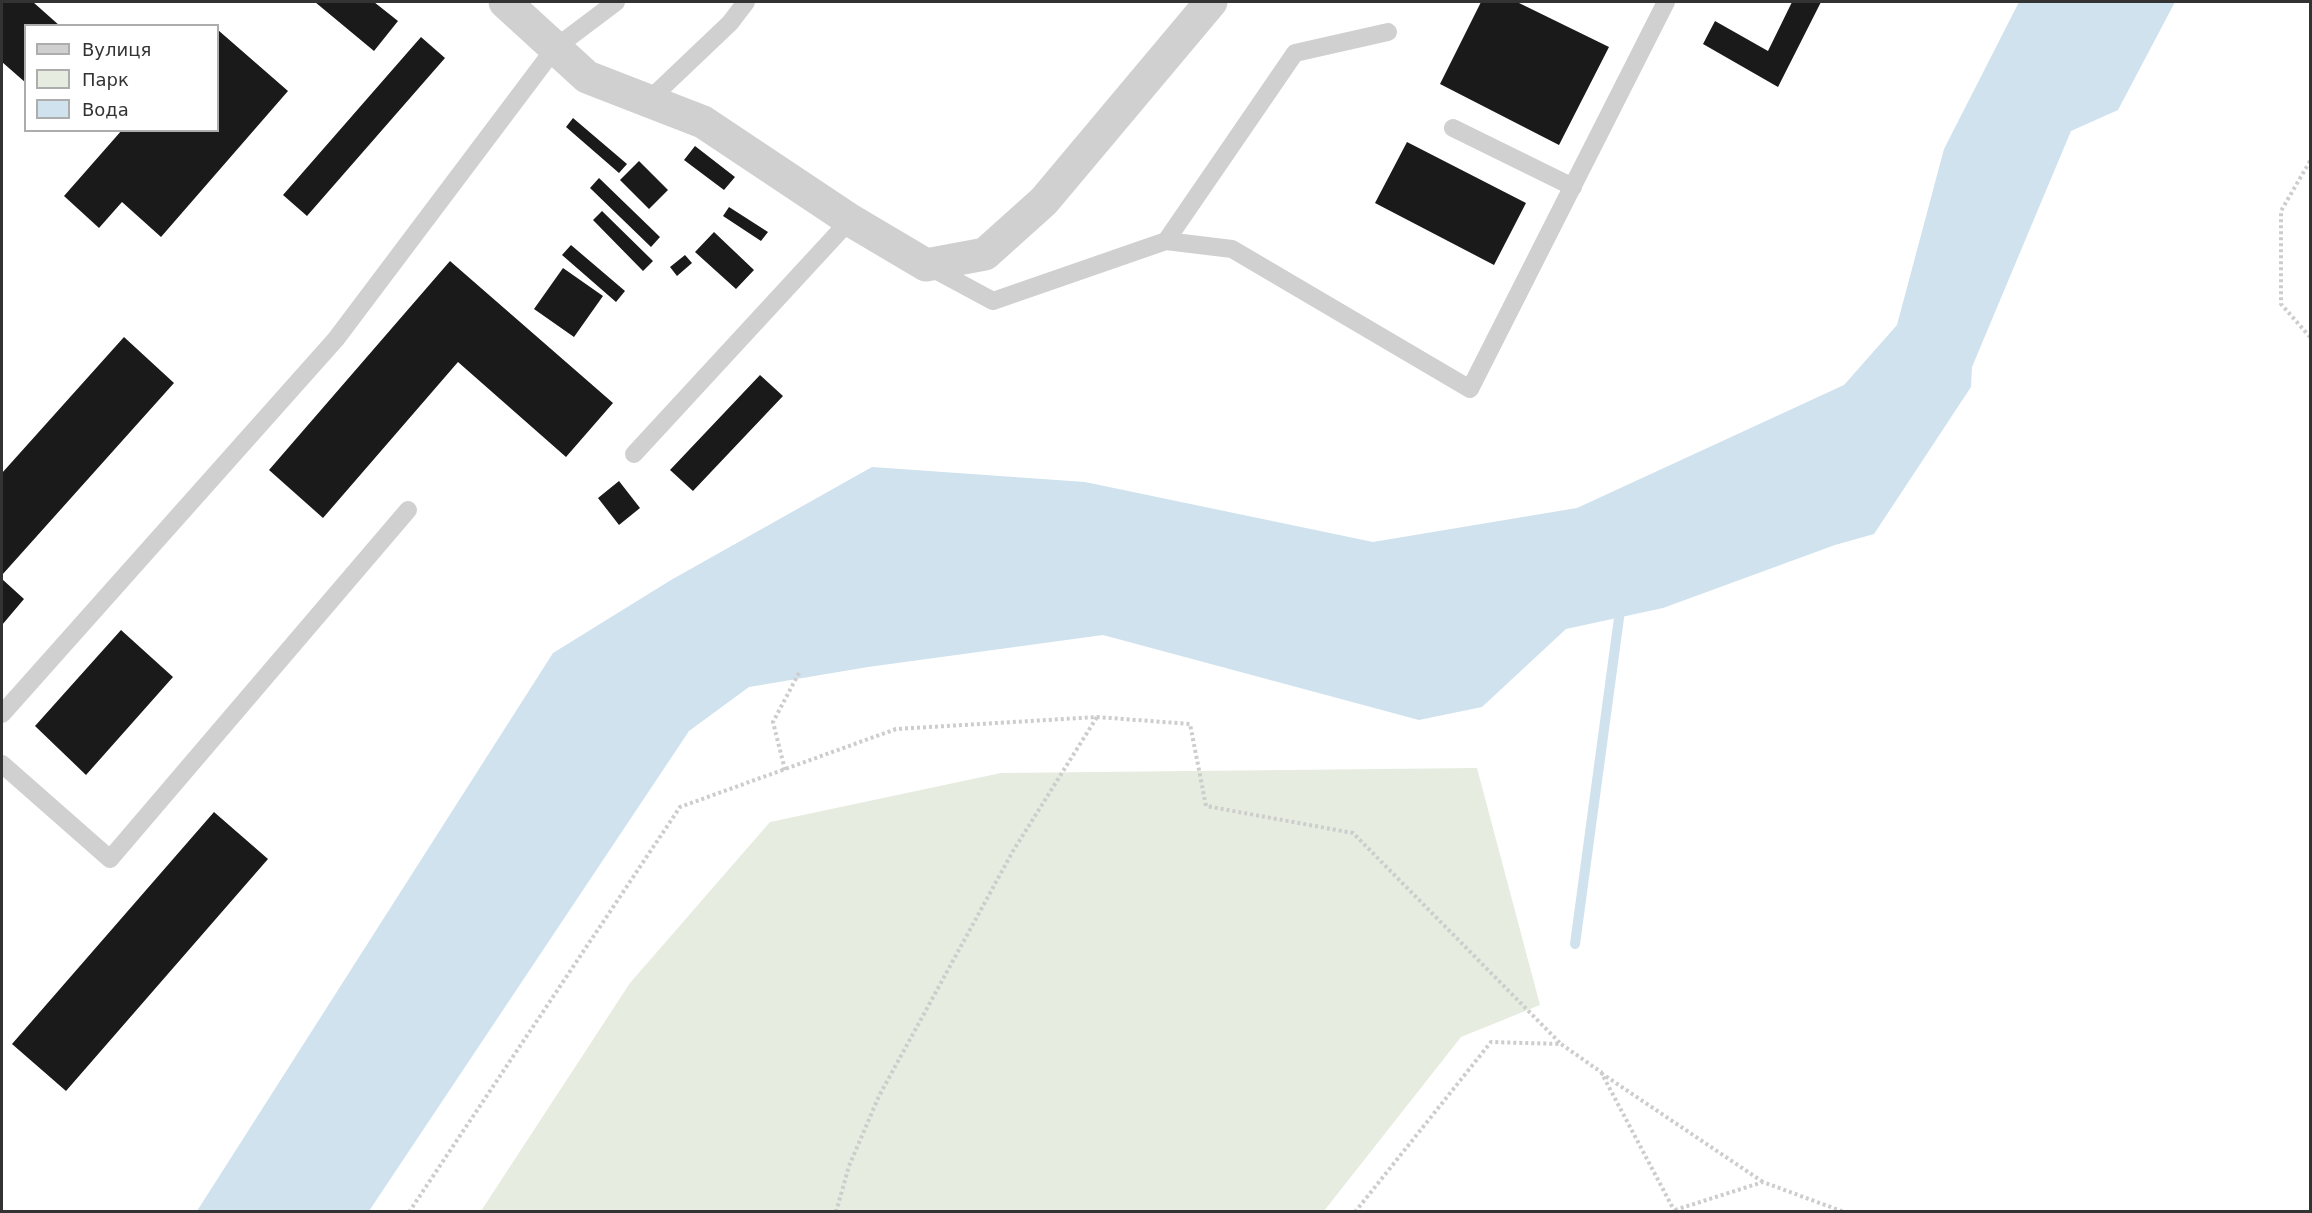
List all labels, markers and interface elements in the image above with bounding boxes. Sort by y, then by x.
legend [24,24,219,132]
text: Вулиця [82,39,151,60]
text: Парк [82,69,129,90]
text: Вода [82,99,129,120]

